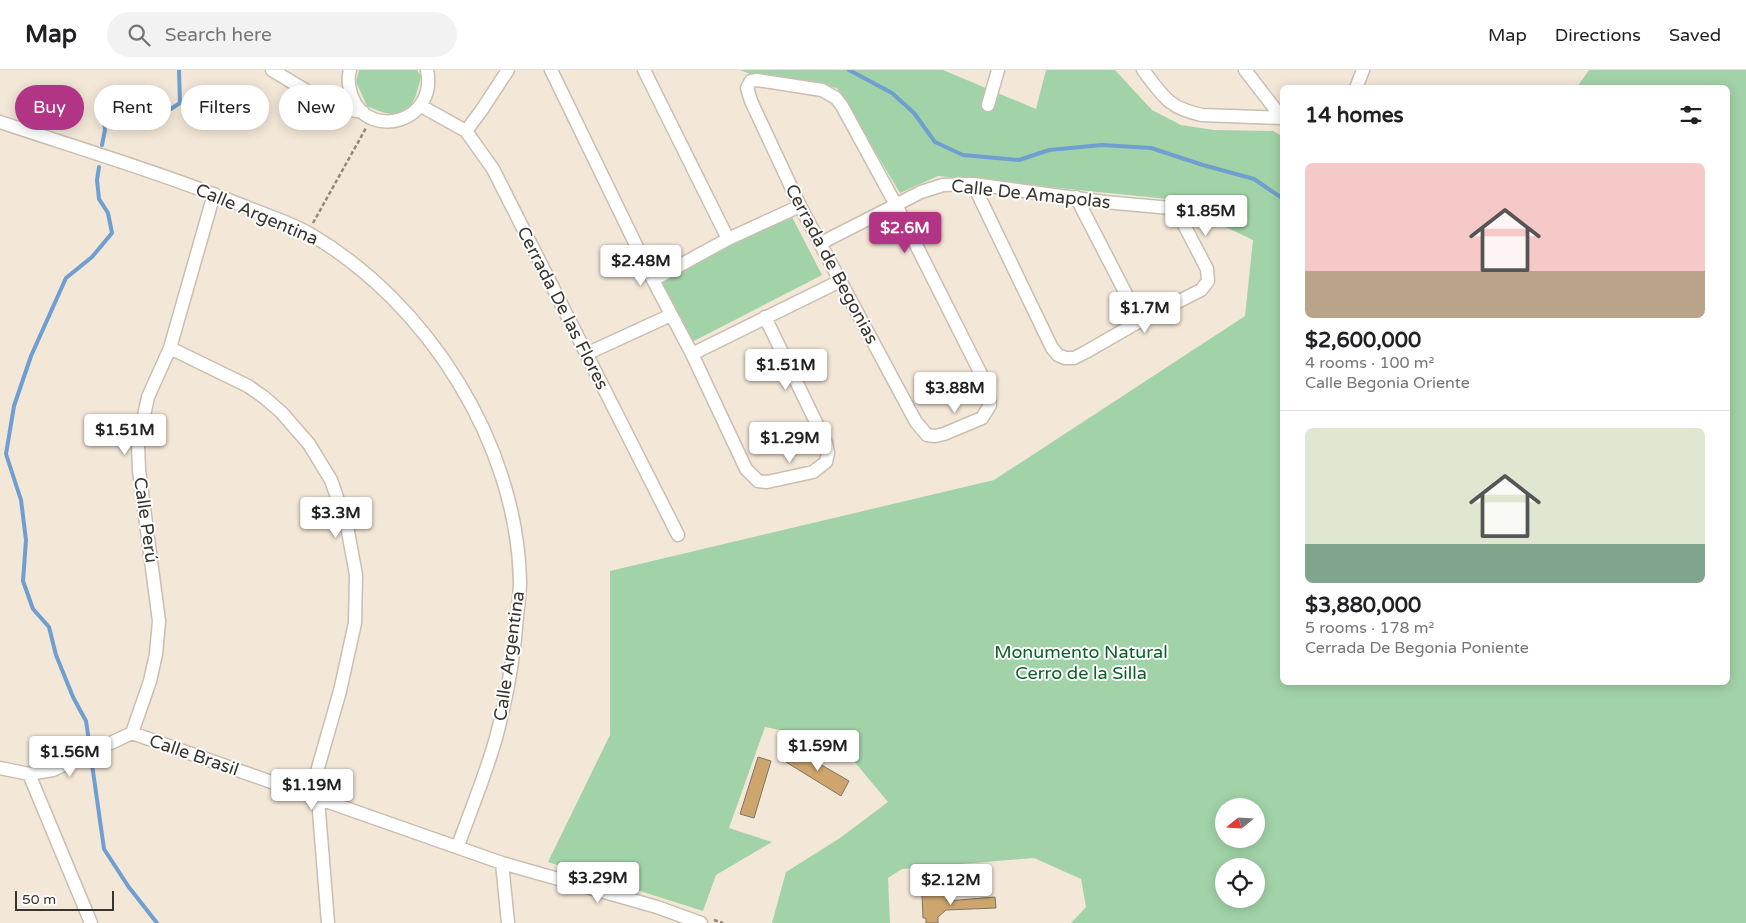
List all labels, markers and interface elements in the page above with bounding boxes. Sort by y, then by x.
search box [107,12,457,57]
text: Map [25,20,77,49]
icon: search [125,21,153,49]
text: Search here [165,24,272,46]
text: Map [1488,24,1527,46]
text: Directions [1555,24,1641,46]
text: Saved [1669,24,1721,46]
chip: Buy [15,85,84,130]
chip: Rent [94,85,171,130]
chip: Filters [181,85,269,130]
chip: New [279,85,353,130]
icon: filters [1677,101,1705,129]
text: 14 homes [1305,103,1404,128]
street label: Calle De Amapolas [950,175,1112,213]
street label: Calle Argentina [192,178,322,250]
street label: Cerrada de Begonias [781,180,883,348]
pin: $1.85M [1165,194,1247,237]
icon: home [1460,195,1550,285]
text: $1.85M [1176,201,1236,221]
pin: $2.6M [870,212,940,254]
text: $2.6M [880,218,930,238]
street label: Cerrada De las Flores [512,223,614,393]
pin: $2.48M [600,244,682,287]
text: $2.48M [611,251,671,271]
pin: $1.7M [1110,292,1180,334]
text: $1.7M [1120,298,1170,318]
text: $2,600,000 [1305,328,1421,353]
pin: $1.51M [745,348,827,391]
text: 4 rooms · 100 m² [1305,353,1434,373]
text: $1.51M [756,355,816,375]
pin: $3.88M [914,372,996,414]
text: Calle Begonia Oriente [1305,373,1470,393]
text: $3.88M [925,378,985,398]
pin: $1.51M [84,414,166,456]
text: $1.51M [95,420,155,440]
pin: $1.29M [749,422,831,464]
text: $1.29M [760,428,820,448]
icon: home [1460,461,1550,551]
street label: Calle Perú [129,476,163,564]
pin: $3.3M [301,496,371,539]
text: $3.3M [311,503,361,523]
street label: Calle Argentina [489,590,529,722]
text: $3,880,000 [1305,593,1421,618]
text: 5 rooms · 178 m² [1305,618,1434,638]
text: Cerrada De Begonia Poniente [1305,638,1529,658]
park label: Monumento Natural Cerro de la Silla [994,641,1168,684]
street label: Calle Brasil [146,729,242,781]
pin: $1.59M [777,730,859,772]
pin: $1.56M [29,736,111,778]
text: $1.59M [788,736,848,756]
text: $1.56M [40,742,100,762]
pin: $1.19M [271,768,353,811]
text: $1.19M [282,775,342,795]
north arrow [1215,798,1265,848]
map controls [1215,798,1265,908]
button: locate [1215,858,1265,908]
pin: $3.29M [557,862,639,904]
pin: $2.12M [910,864,992,906]
text: $3.29M [568,868,628,888]
text: $2.12M [921,870,981,890]
scale bar [15,888,114,911]
text: 50 m [22,891,56,908]

